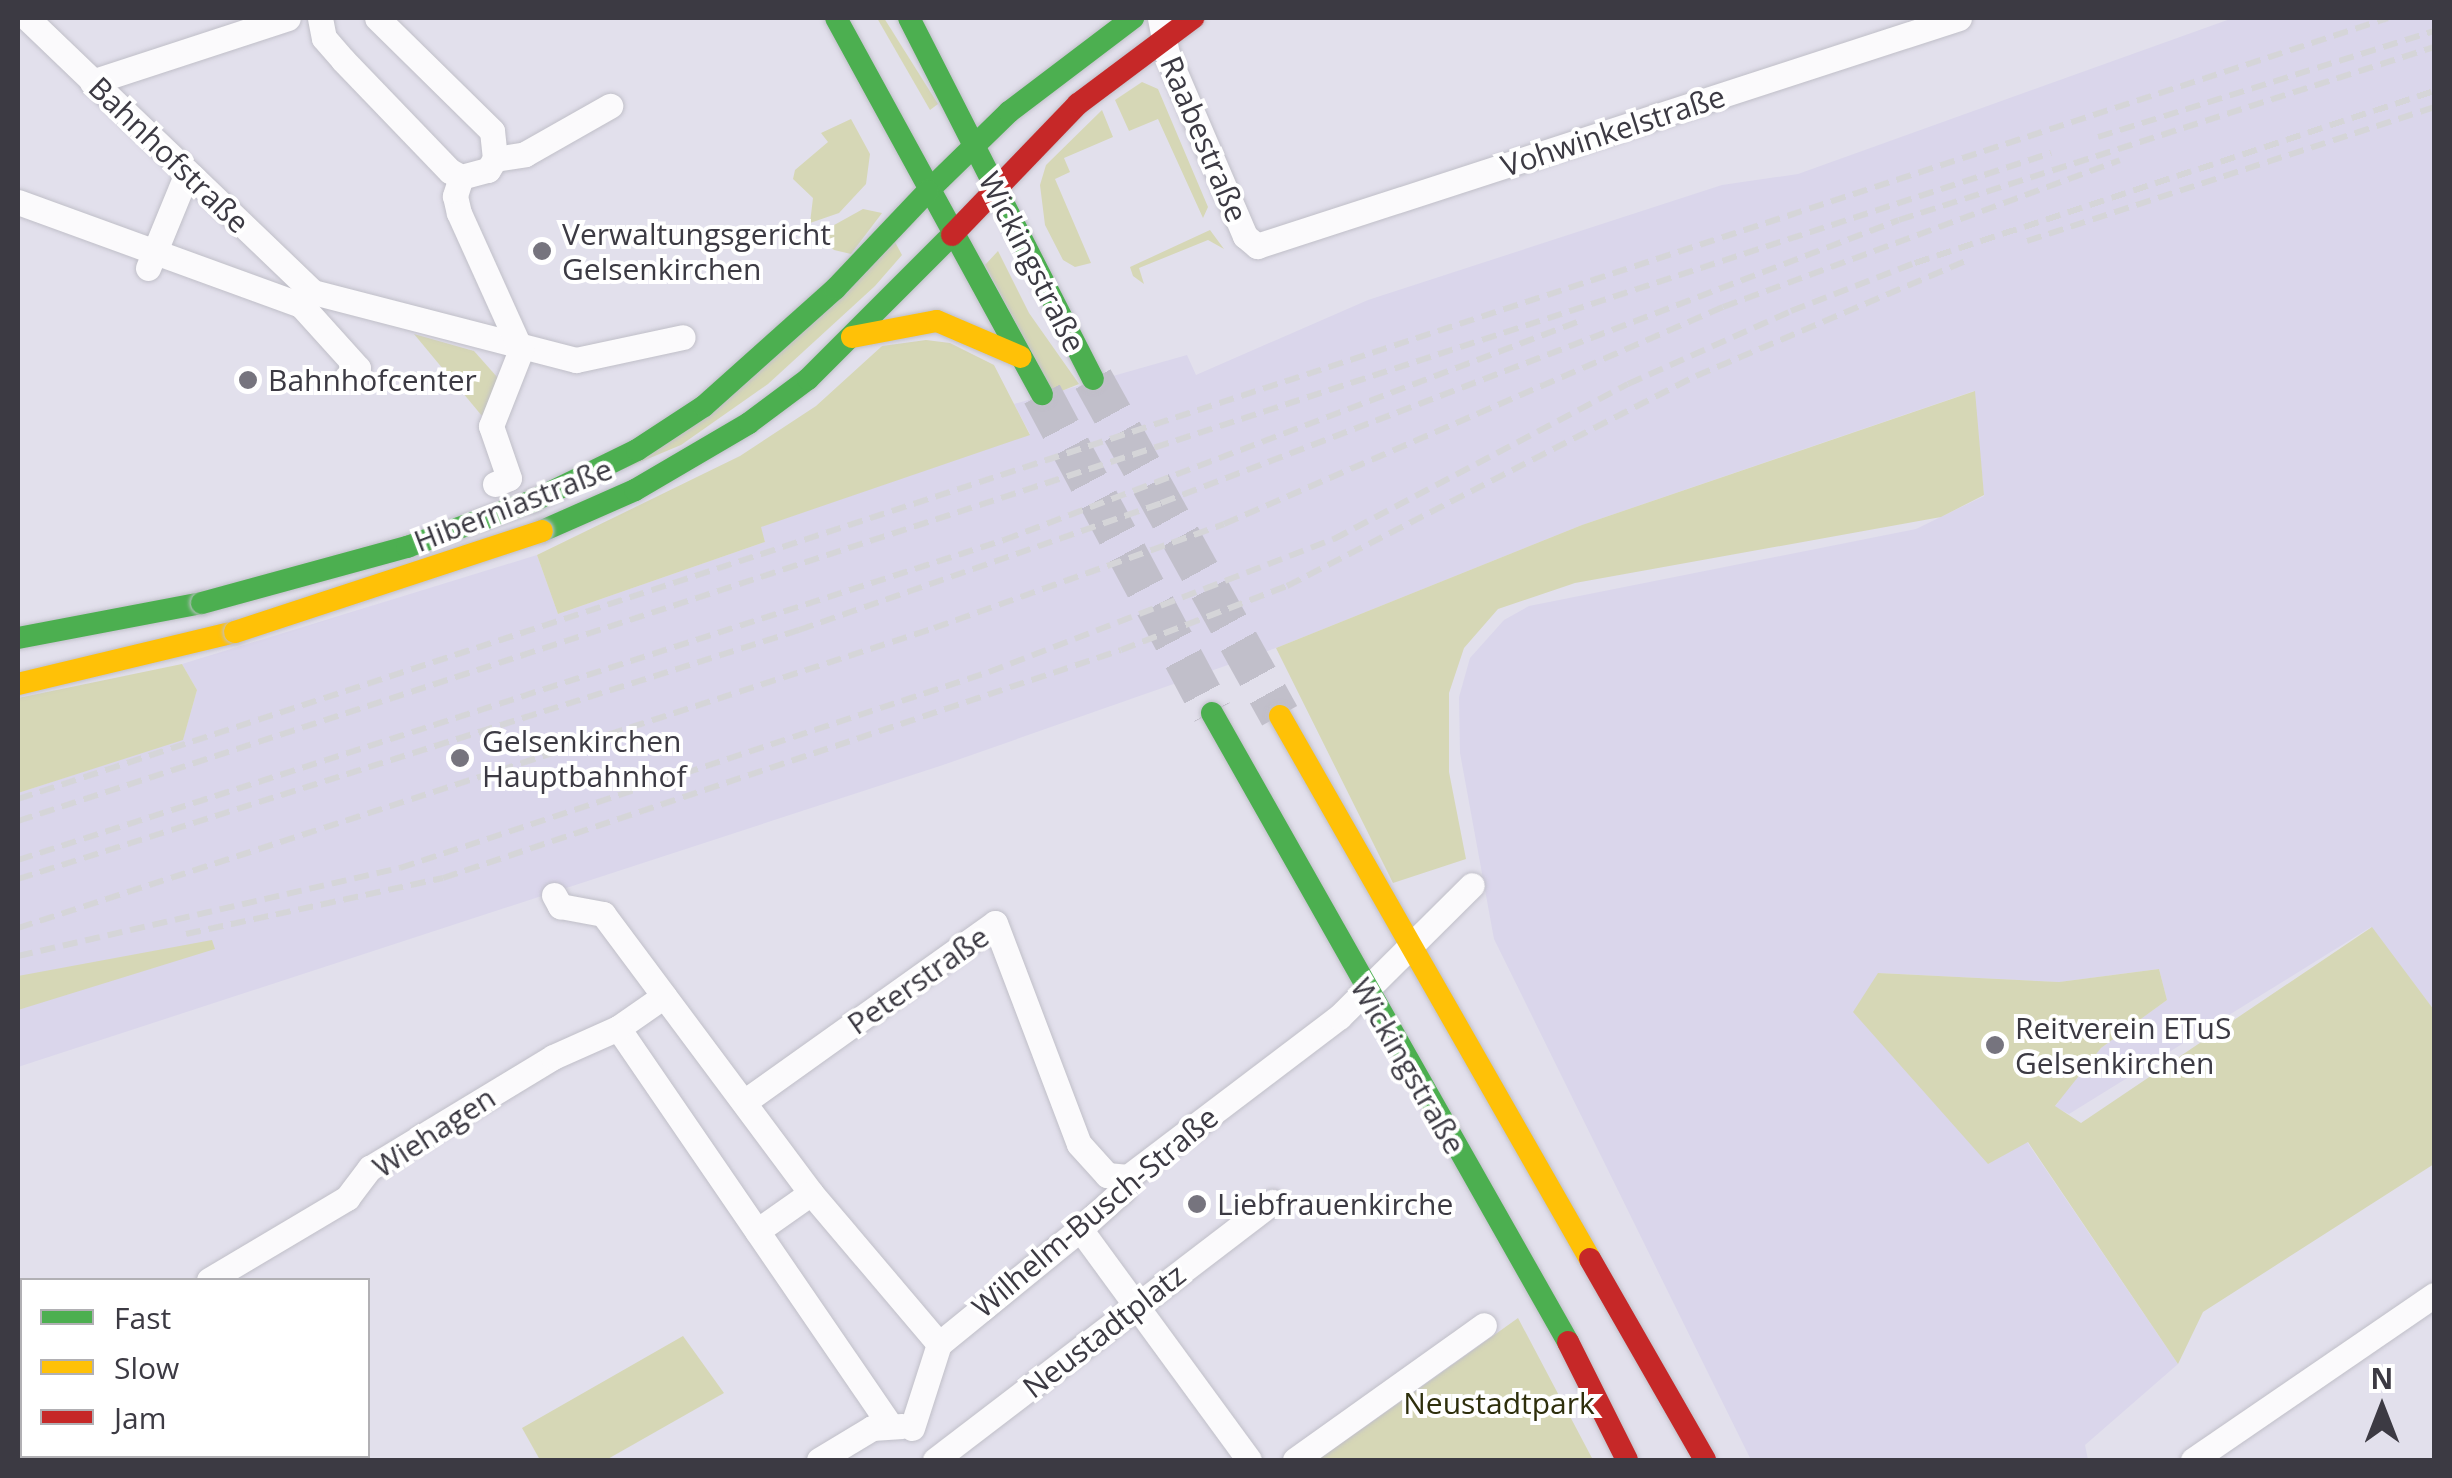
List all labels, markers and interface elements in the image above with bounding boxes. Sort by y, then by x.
street label: Raabestraße [1153,51,1255,227]
street label: Bahnhofstraße [81,70,257,240]
street label: Vohwinkelstraße [1497,78,1729,184]
street label: Wickingstraße [971,166,1093,358]
place label: Verwaltungsgericht Gelsenkirchen [562,216,831,286]
marker: Verwaltungsgericht Gelsenkirchen [531,240,553,262]
place label: Bahnhofcenter [268,362,477,398]
marker: Bahnhofcenter [237,369,259,391]
street label: Hiberniastraße [409,451,617,559]
place label: Gelsenkirchen Hauptbahnhof [482,723,687,794]
marker: Gelsenkirchen Hauptbahnhof [447,745,473,771]
street label: Peterstraße [840,918,996,1042]
street label: Wickingstraße [1343,972,1473,1160]
place label: Reitverein ETuS Gelsenkirchen [2015,1010,2231,1080]
marker: Reitverein ETuS Gelsenkirchen [1984,1034,2006,1056]
street label: Wiehagen [366,1079,502,1185]
street label: Wilhelm-Busch-Straße [965,1099,1225,1325]
place label: Liebfrauenkirche [1217,1186,1453,1222]
marker: Liebfrauenkirche [1186,1193,1208,1215]
street label: Neustadtplatz [1016,1257,1192,1405]
legend [20,1278,370,1458]
text: Fast [114,1297,171,1338]
text: Slow [114,1347,179,1388]
north arrow [2332,1358,2432,1458]
text: N [2371,1359,2393,1397]
park label: Neustadtpark [1403,1385,1595,1421]
text: Jam [114,1397,167,1438]

